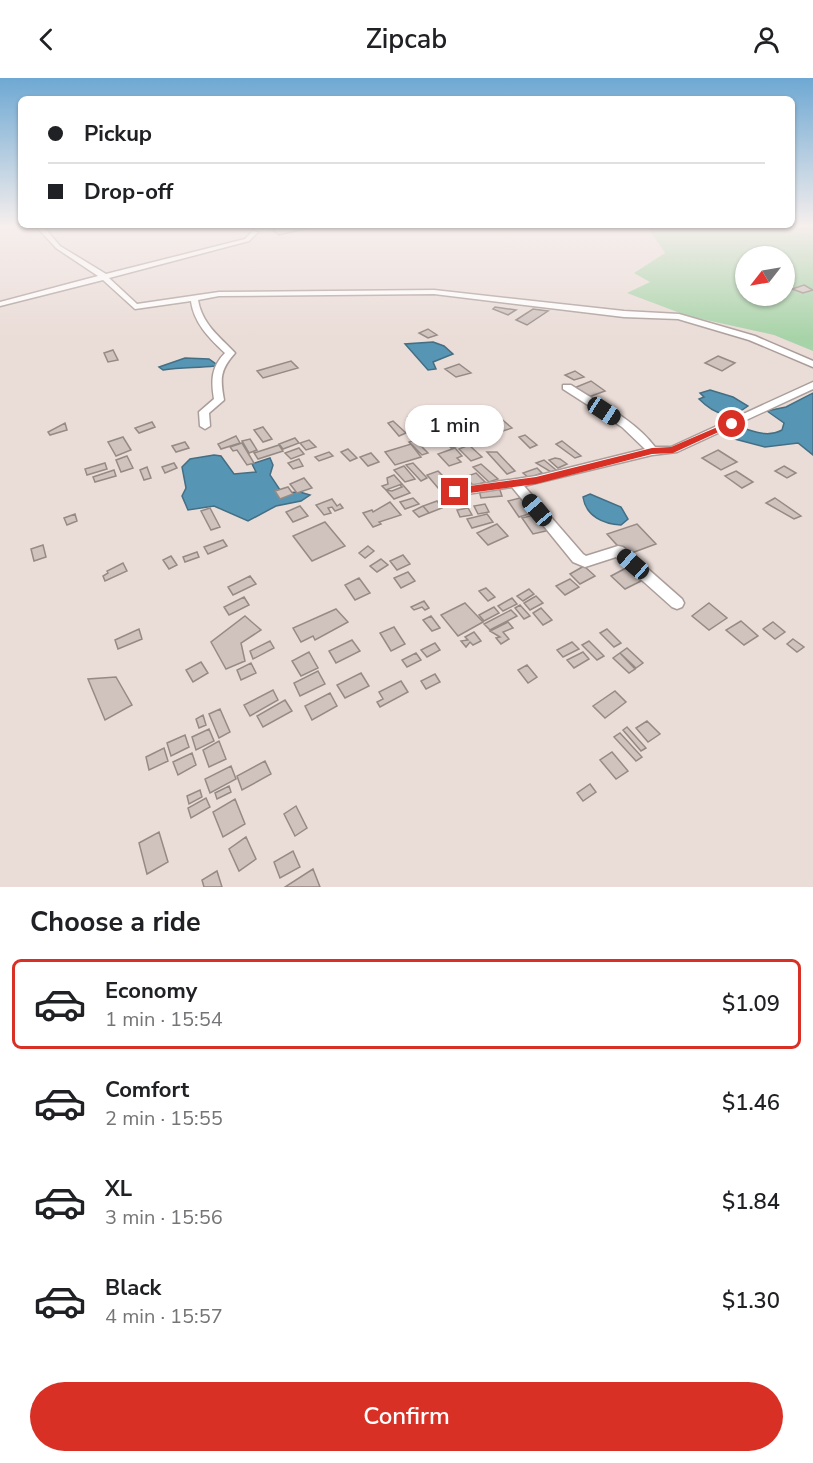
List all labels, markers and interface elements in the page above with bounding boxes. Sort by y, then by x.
text: Zipcab [366,21,447,58]
icon: back [30,23,63,56]
icon: person [750,23,783,56]
text: Pickup [84,119,152,149]
text: Drop-off [84,177,173,207]
north arrow [735,246,795,306]
map controls [735,246,795,306]
car [584,394,624,428]
callout: 1 min [406,405,504,447]
route start [718,410,745,437]
text: 1 min [429,412,480,439]
route end [441,478,468,505]
car [519,490,555,530]
car [614,545,652,583]
text: Choose a ride [30,904,201,941]
text: Economy [105,976,197,1006]
icon: car [33,977,87,1031]
text: $1.09 [722,989,780,1019]
text: 1 min · 15:54 [105,1006,223,1033]
text: Comfort [105,1075,189,1105]
icon: car [33,1076,87,1130]
text: $1.46 [722,1088,780,1118]
text: 2 min · 15:55 [105,1105,223,1132]
text: XL [105,1174,132,1204]
icon: car [33,1175,87,1229]
text: $1.84 [722,1187,780,1217]
text: 3 min · 15:56 [105,1204,223,1231]
text: Black [105,1273,161,1303]
icon: car [33,1274,87,1328]
text: $1.30 [722,1286,780,1316]
text: 4 min · 15:57 [105,1303,223,1330]
button: Confirm [30,1382,783,1451]

